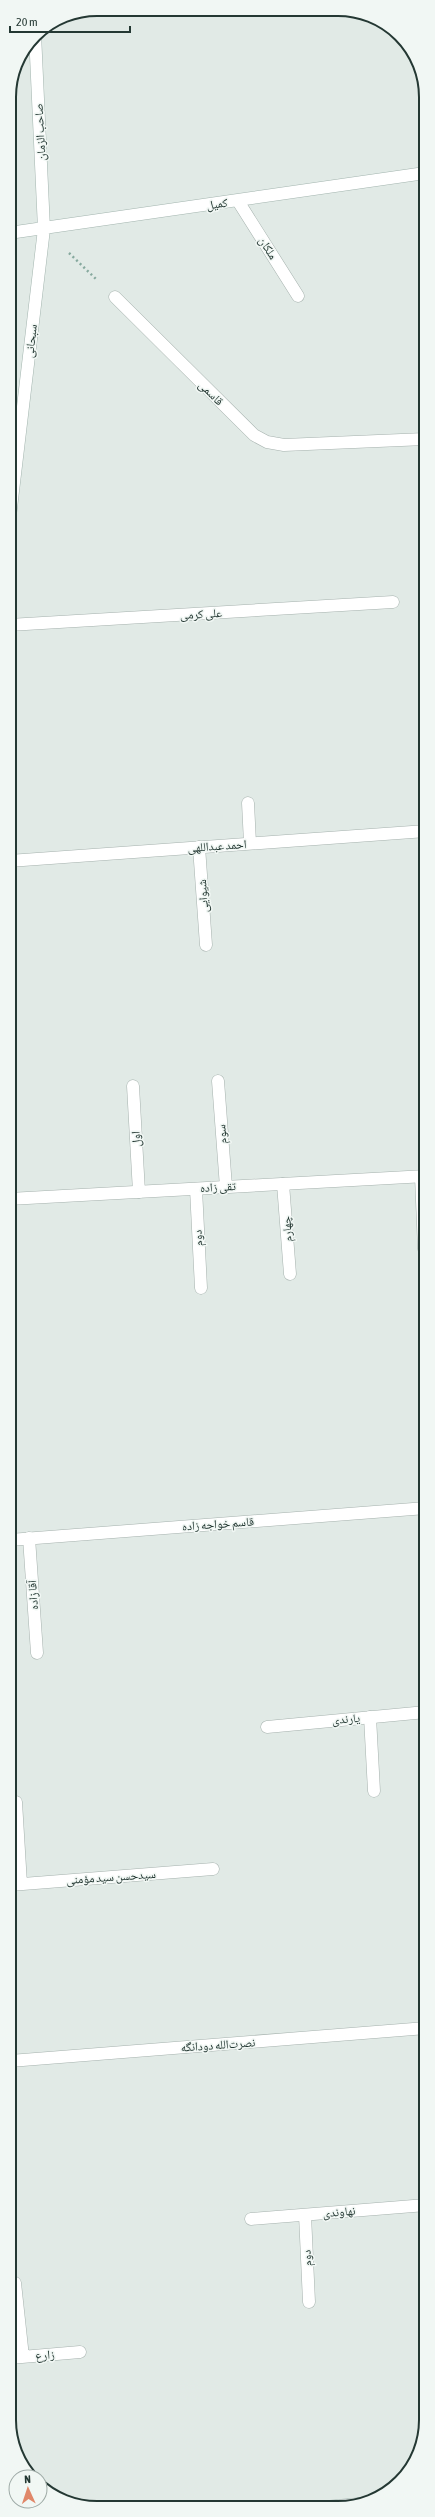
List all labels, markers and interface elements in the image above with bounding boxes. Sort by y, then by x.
scale bar [10,8,130,34]
text: 20 m [16,15,38,29]
street label: صاحب الزمان [32,103,49,161]
street label: کمیل [205,196,229,213]
street label: ملکان [256,234,280,262]
street label: سبحانی [22,323,40,359]
street label: قاسمی [196,378,226,408]
street label: علی کرمی [179,606,223,622]
street label: احمد عبداللهی [187,837,247,855]
street label: شیوایی [195,879,211,913]
street label: سوم [214,1124,231,1144]
street label: اول [129,1131,143,1147]
street label: تقی زاده [200,1179,237,1195]
street label: چهارم [279,1215,296,1242]
street label: دوم [191,1229,206,1247]
street label: قاسم خواجه زاده [182,1515,255,1534]
street label: آقا زاده [25,1579,41,1610]
street label: یارندی [331,1711,361,1727]
street label: سیدحسن سید مؤمنی [66,1867,157,1887]
street label: نصرت‌الله دودانگه [180,2035,256,2055]
street label: نهاوندی [322,2204,356,2220]
street label: دوم [300,2249,315,2267]
street label: زارع [35,2347,56,2364]
north arrow [8,2469,48,2509]
text: N [24,2473,31,2485]

